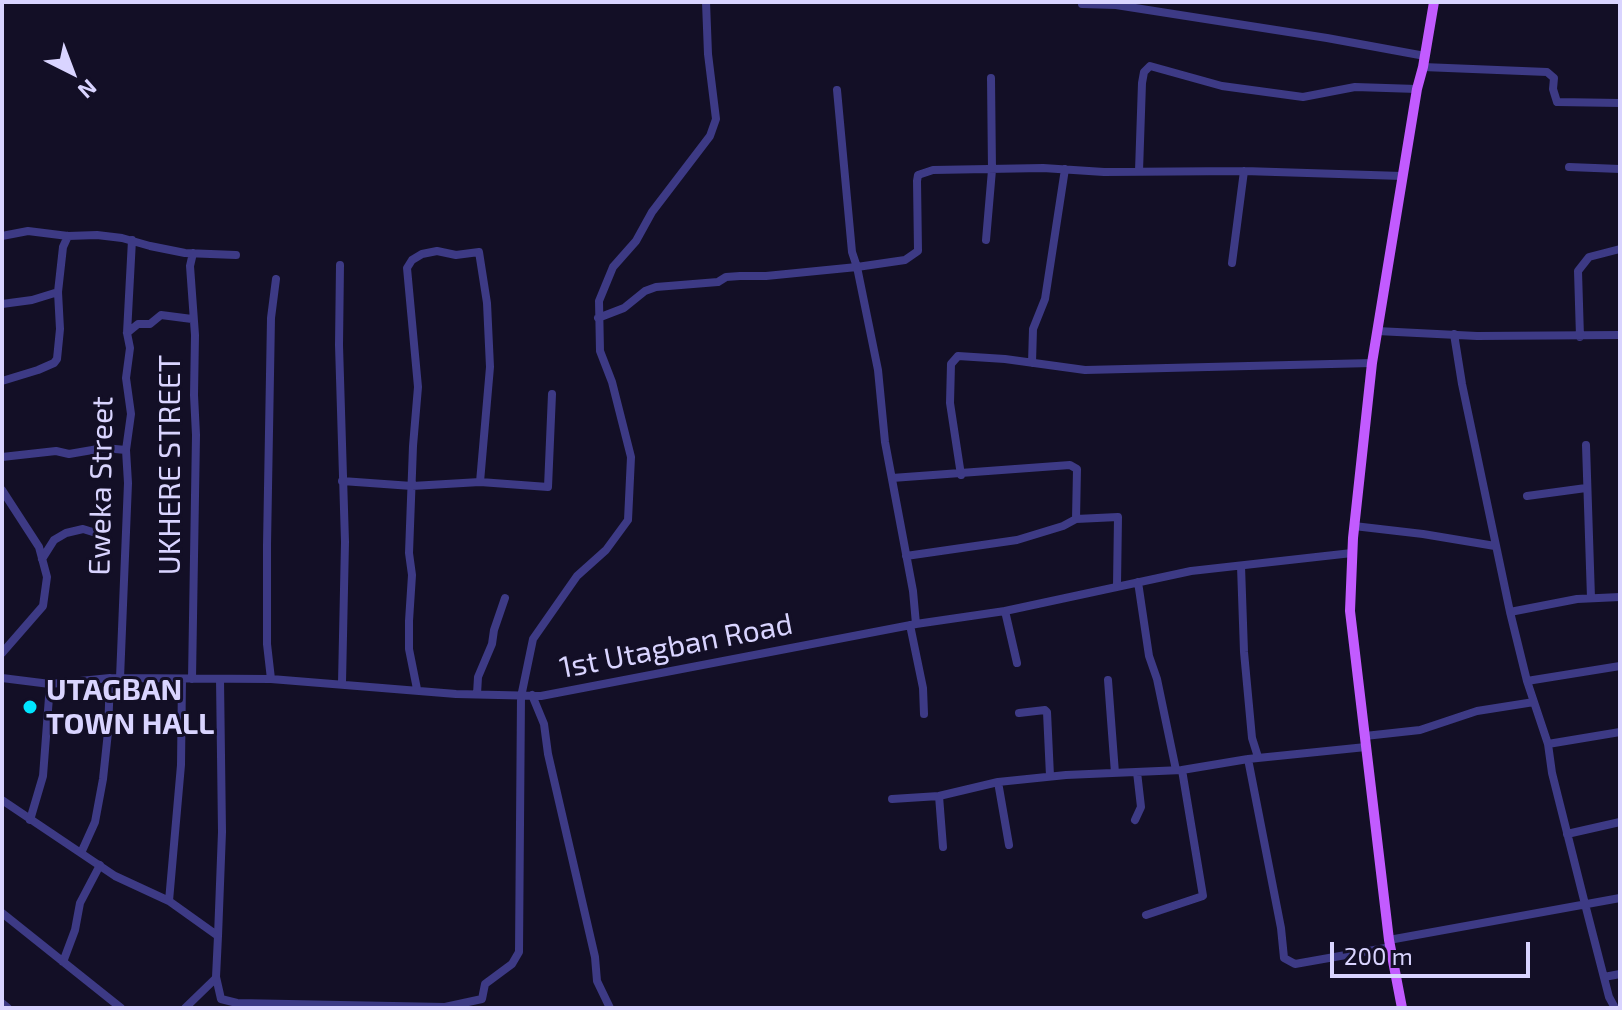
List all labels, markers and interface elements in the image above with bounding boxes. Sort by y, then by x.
north arrow [32,32,112,112]
text: N [73,75,103,105]
street label: UKHERE STREET [152,355,188,575]
street label: Eweka Street [81,396,121,576]
street label: 1st Utagban Road [556,606,796,686]
place label: UTAGBAN TOWN HALL [46,672,214,742]
marker: UTAGBAN TOWN HALL [21,698,39,716]
scale bar [1334,926,1534,976]
text: 200 m [1344,941,1413,970]

